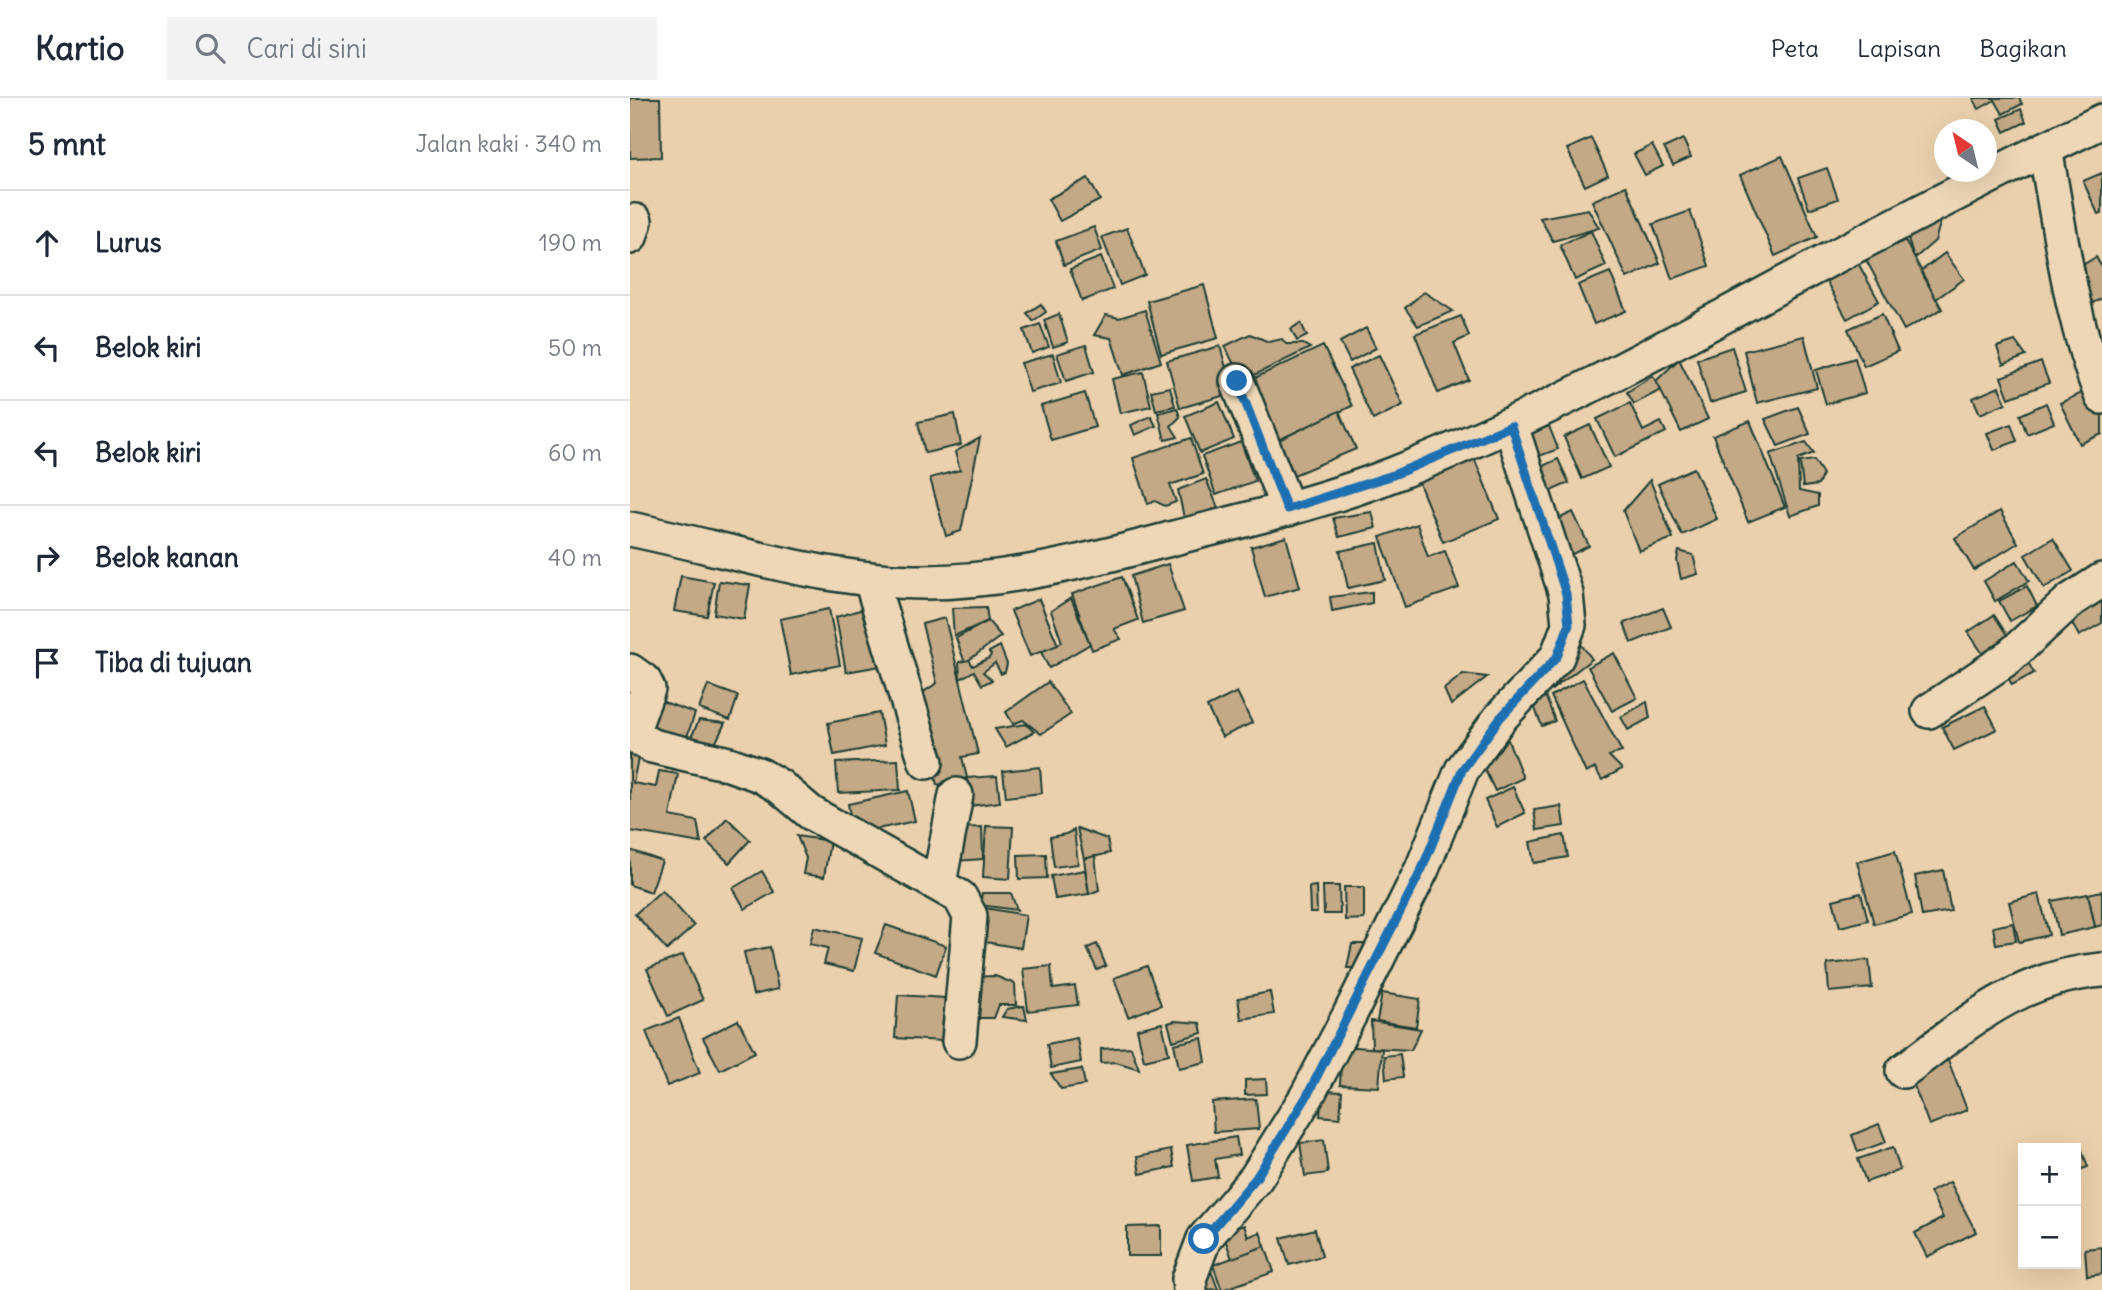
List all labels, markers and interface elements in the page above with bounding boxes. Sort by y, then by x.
search box [167,17,657,80]
text: Kartio [35,27,125,69]
icon: search [191,29,229,67]
text: Cari di sini [247,32,367,65]
text: Peta [1771,33,1819,63]
text: Lapisan [1857,33,1941,63]
text: Bagikan [1979,33,2067,63]
north arrow [1934,119,1997,182]
text: 5 mnt [28,125,106,163]
text: Jalan kaki · 340 m [415,129,602,158]
icon: ahead [28,224,66,262]
text: Lurus [95,226,162,259]
text: 190 m [539,228,602,257]
icon: left [28,329,66,367]
text: Belok kiri [95,331,201,364]
text: 50 m [548,333,602,362]
route end [1221,365,1252,396]
icon: left [28,434,66,472]
text: Belok kiri [95,436,201,469]
text: 60 m [548,438,602,467]
icon: right [28,539,66,577]
text: Belok kanan [95,541,239,574]
text: 40 m [548,543,602,572]
icon: arrive [28,644,66,682]
text: Tiba di tujuan [95,646,252,679]
map controls [2018,1143,2081,1269]
button: + [2018,1143,2081,1206]
button: − [2018,1206,2081,1269]
route start [1188,1223,1219,1254]

